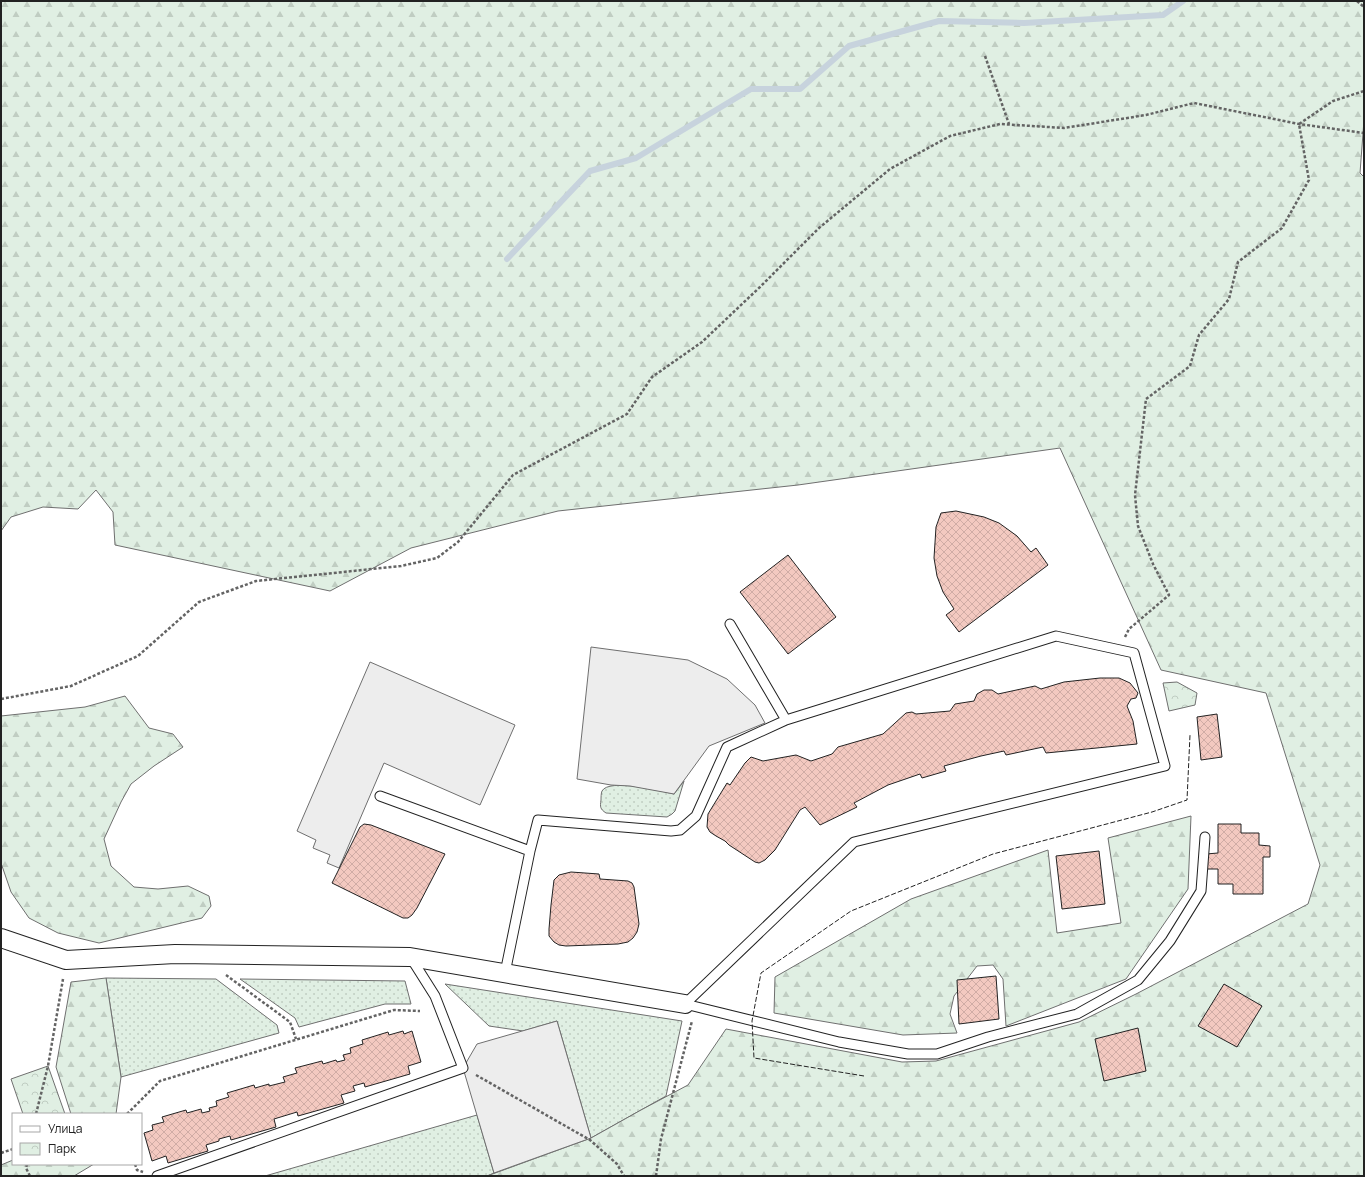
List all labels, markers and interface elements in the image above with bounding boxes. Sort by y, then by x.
legend [12,1113,142,1165]
text: Улица [48,1120,82,1137]
text: Парк [48,1140,77,1157]

